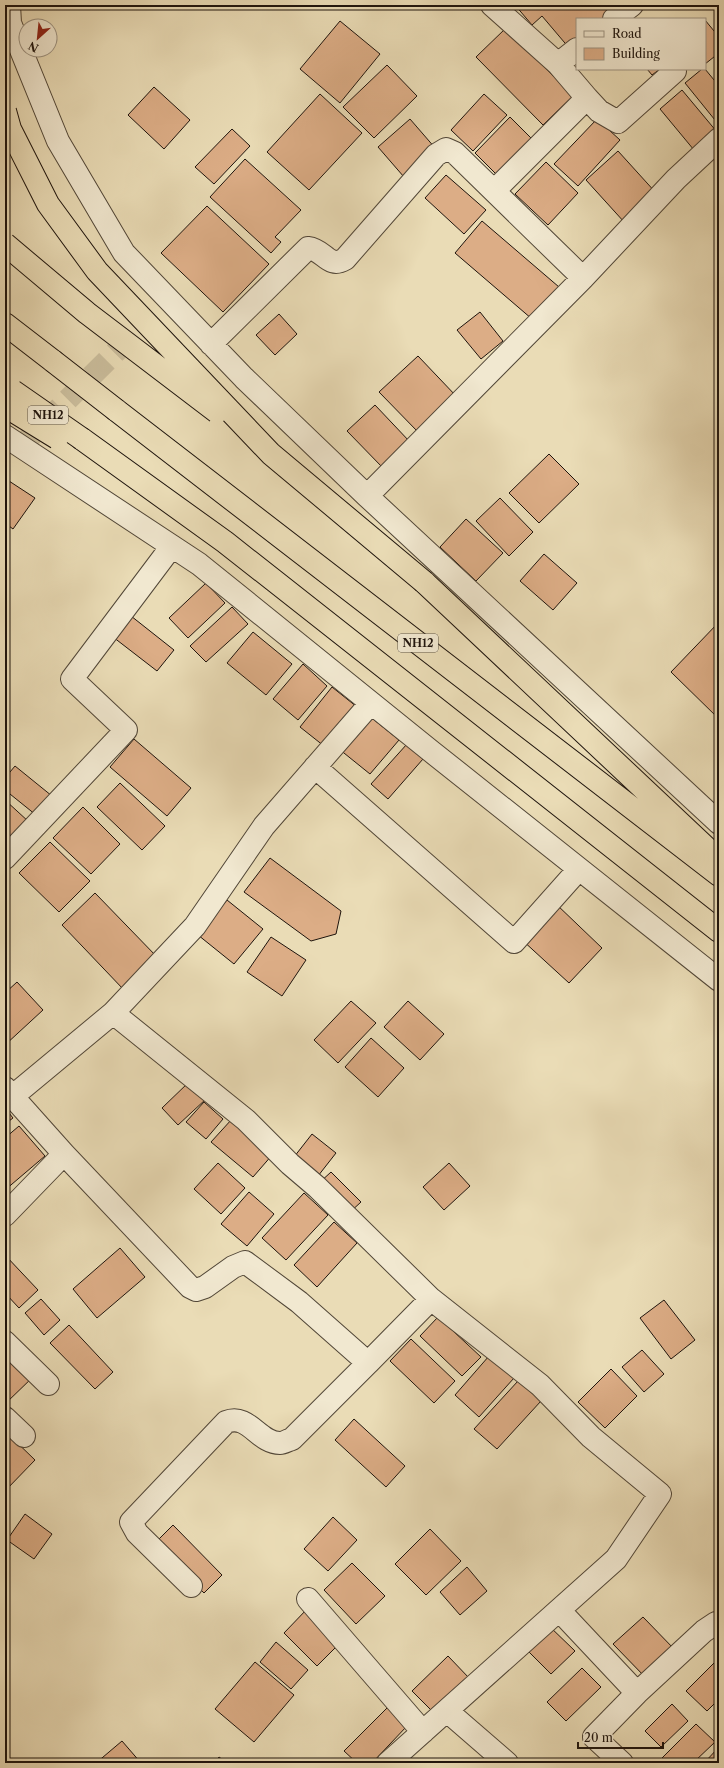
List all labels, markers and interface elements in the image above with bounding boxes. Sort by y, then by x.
north arrow [18,18,58,58]
legend [576,18,706,70]
text: Road [612,26,642,41]
text: N [26,38,41,55]
text: Building [612,46,660,61]
road number: NH12 [28,406,68,424]
road number: NH12 [398,634,438,652]
scale bar [578,1724,663,1750]
text: 20 m [584,1730,613,1745]

